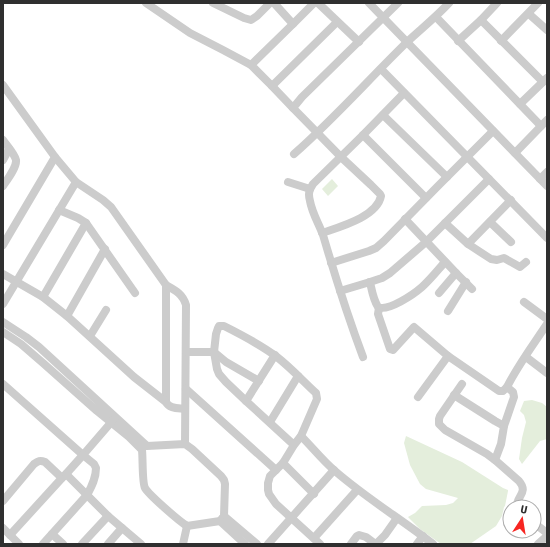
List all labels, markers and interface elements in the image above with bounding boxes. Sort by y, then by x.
north arrow [502,499,542,539]
text: U [519,503,528,517]

